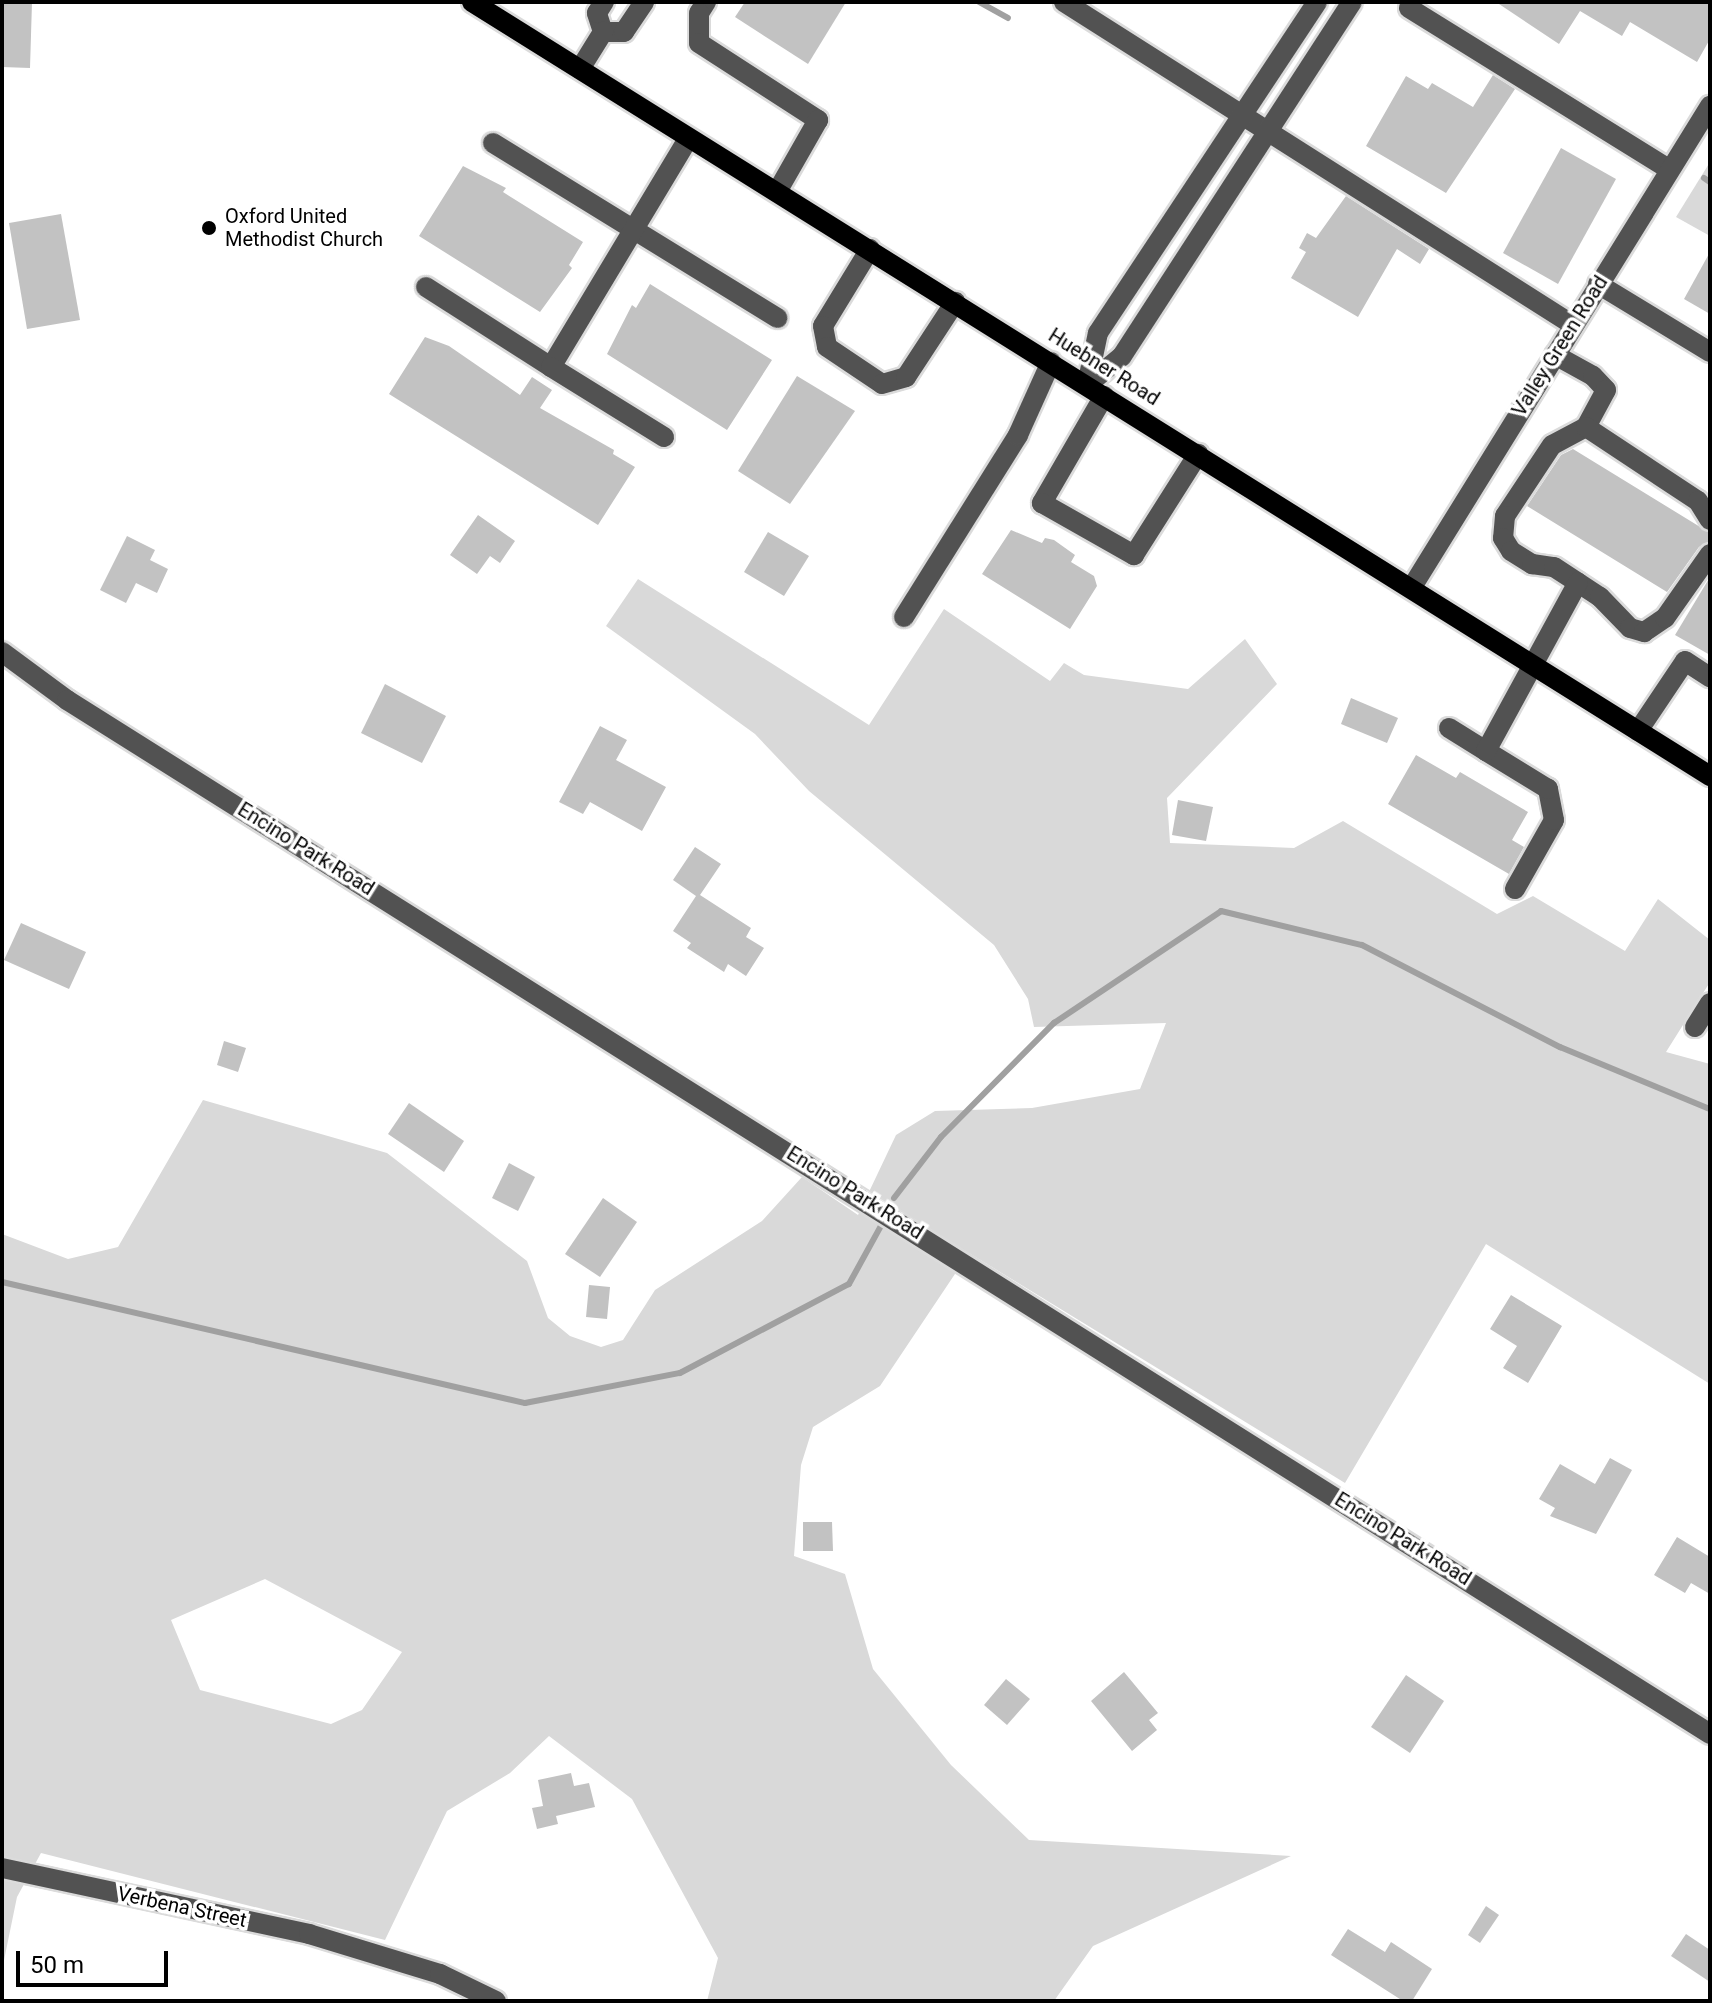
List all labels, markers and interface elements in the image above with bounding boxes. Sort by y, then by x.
place label: Oxford United Methodist Church [225,204,383,251]
marker: Oxford United Methodist Church [200,219,218,237]
street label: Valley Green Road [1507,271,1613,421]
street label: Huebner Road [1044,323,1164,411]
street label: Encino Park Road [233,797,379,901]
street label: Encino Park Road [782,1141,928,1245]
street label: Encino Park Road [1330,1487,1476,1591]
street label: Verbena Street [115,1882,249,1932]
scale bar [20,1935,172,1985]
text: 50 m [30,1951,84,1979]

